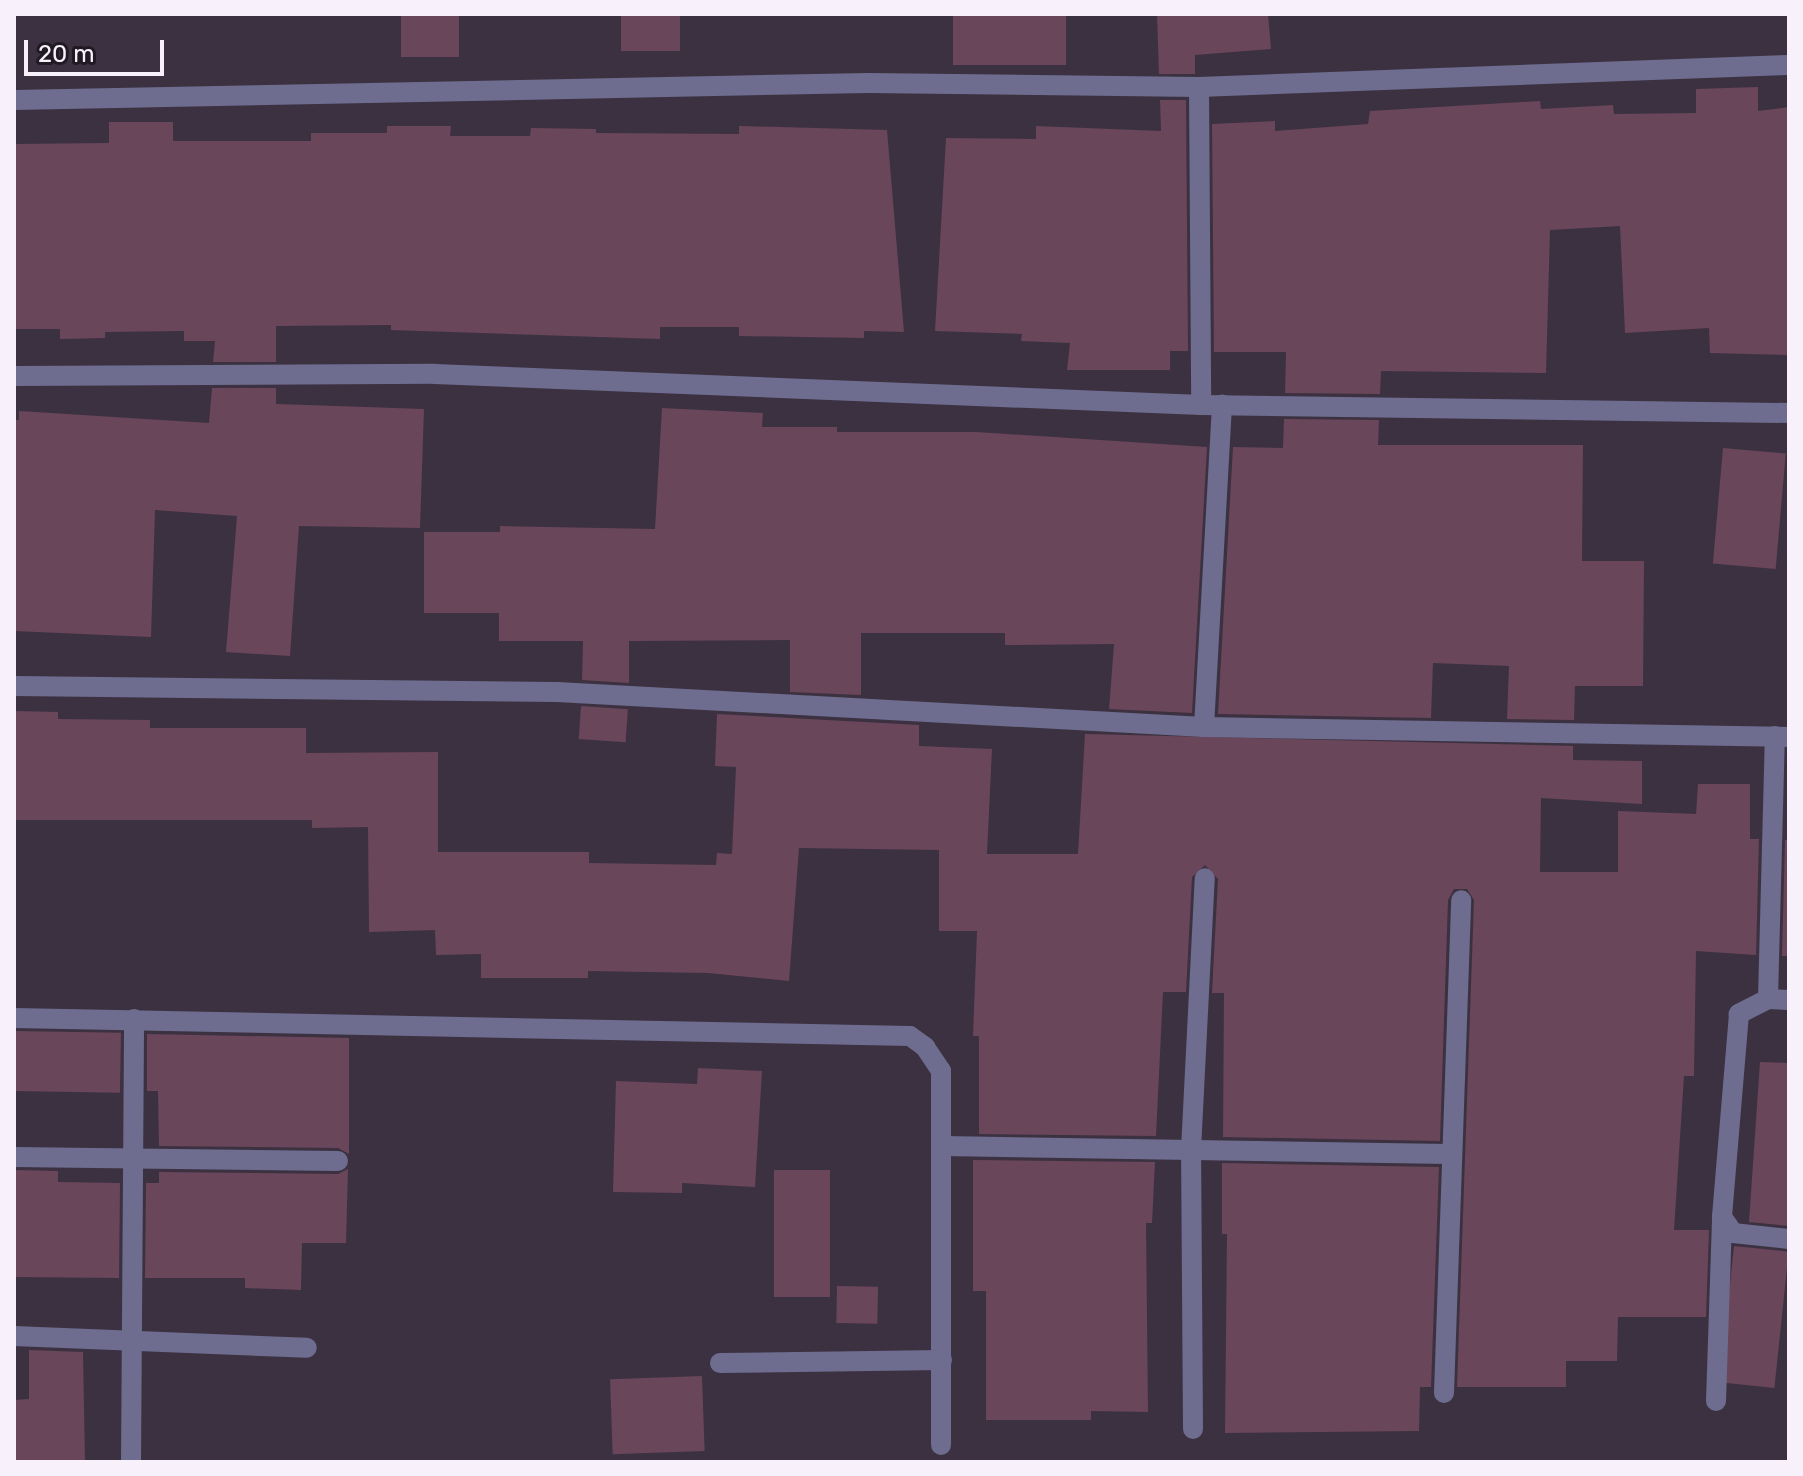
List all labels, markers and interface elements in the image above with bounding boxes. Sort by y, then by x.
scale bar [28,24,168,74]
text: 20 m [38,40,95,68]

